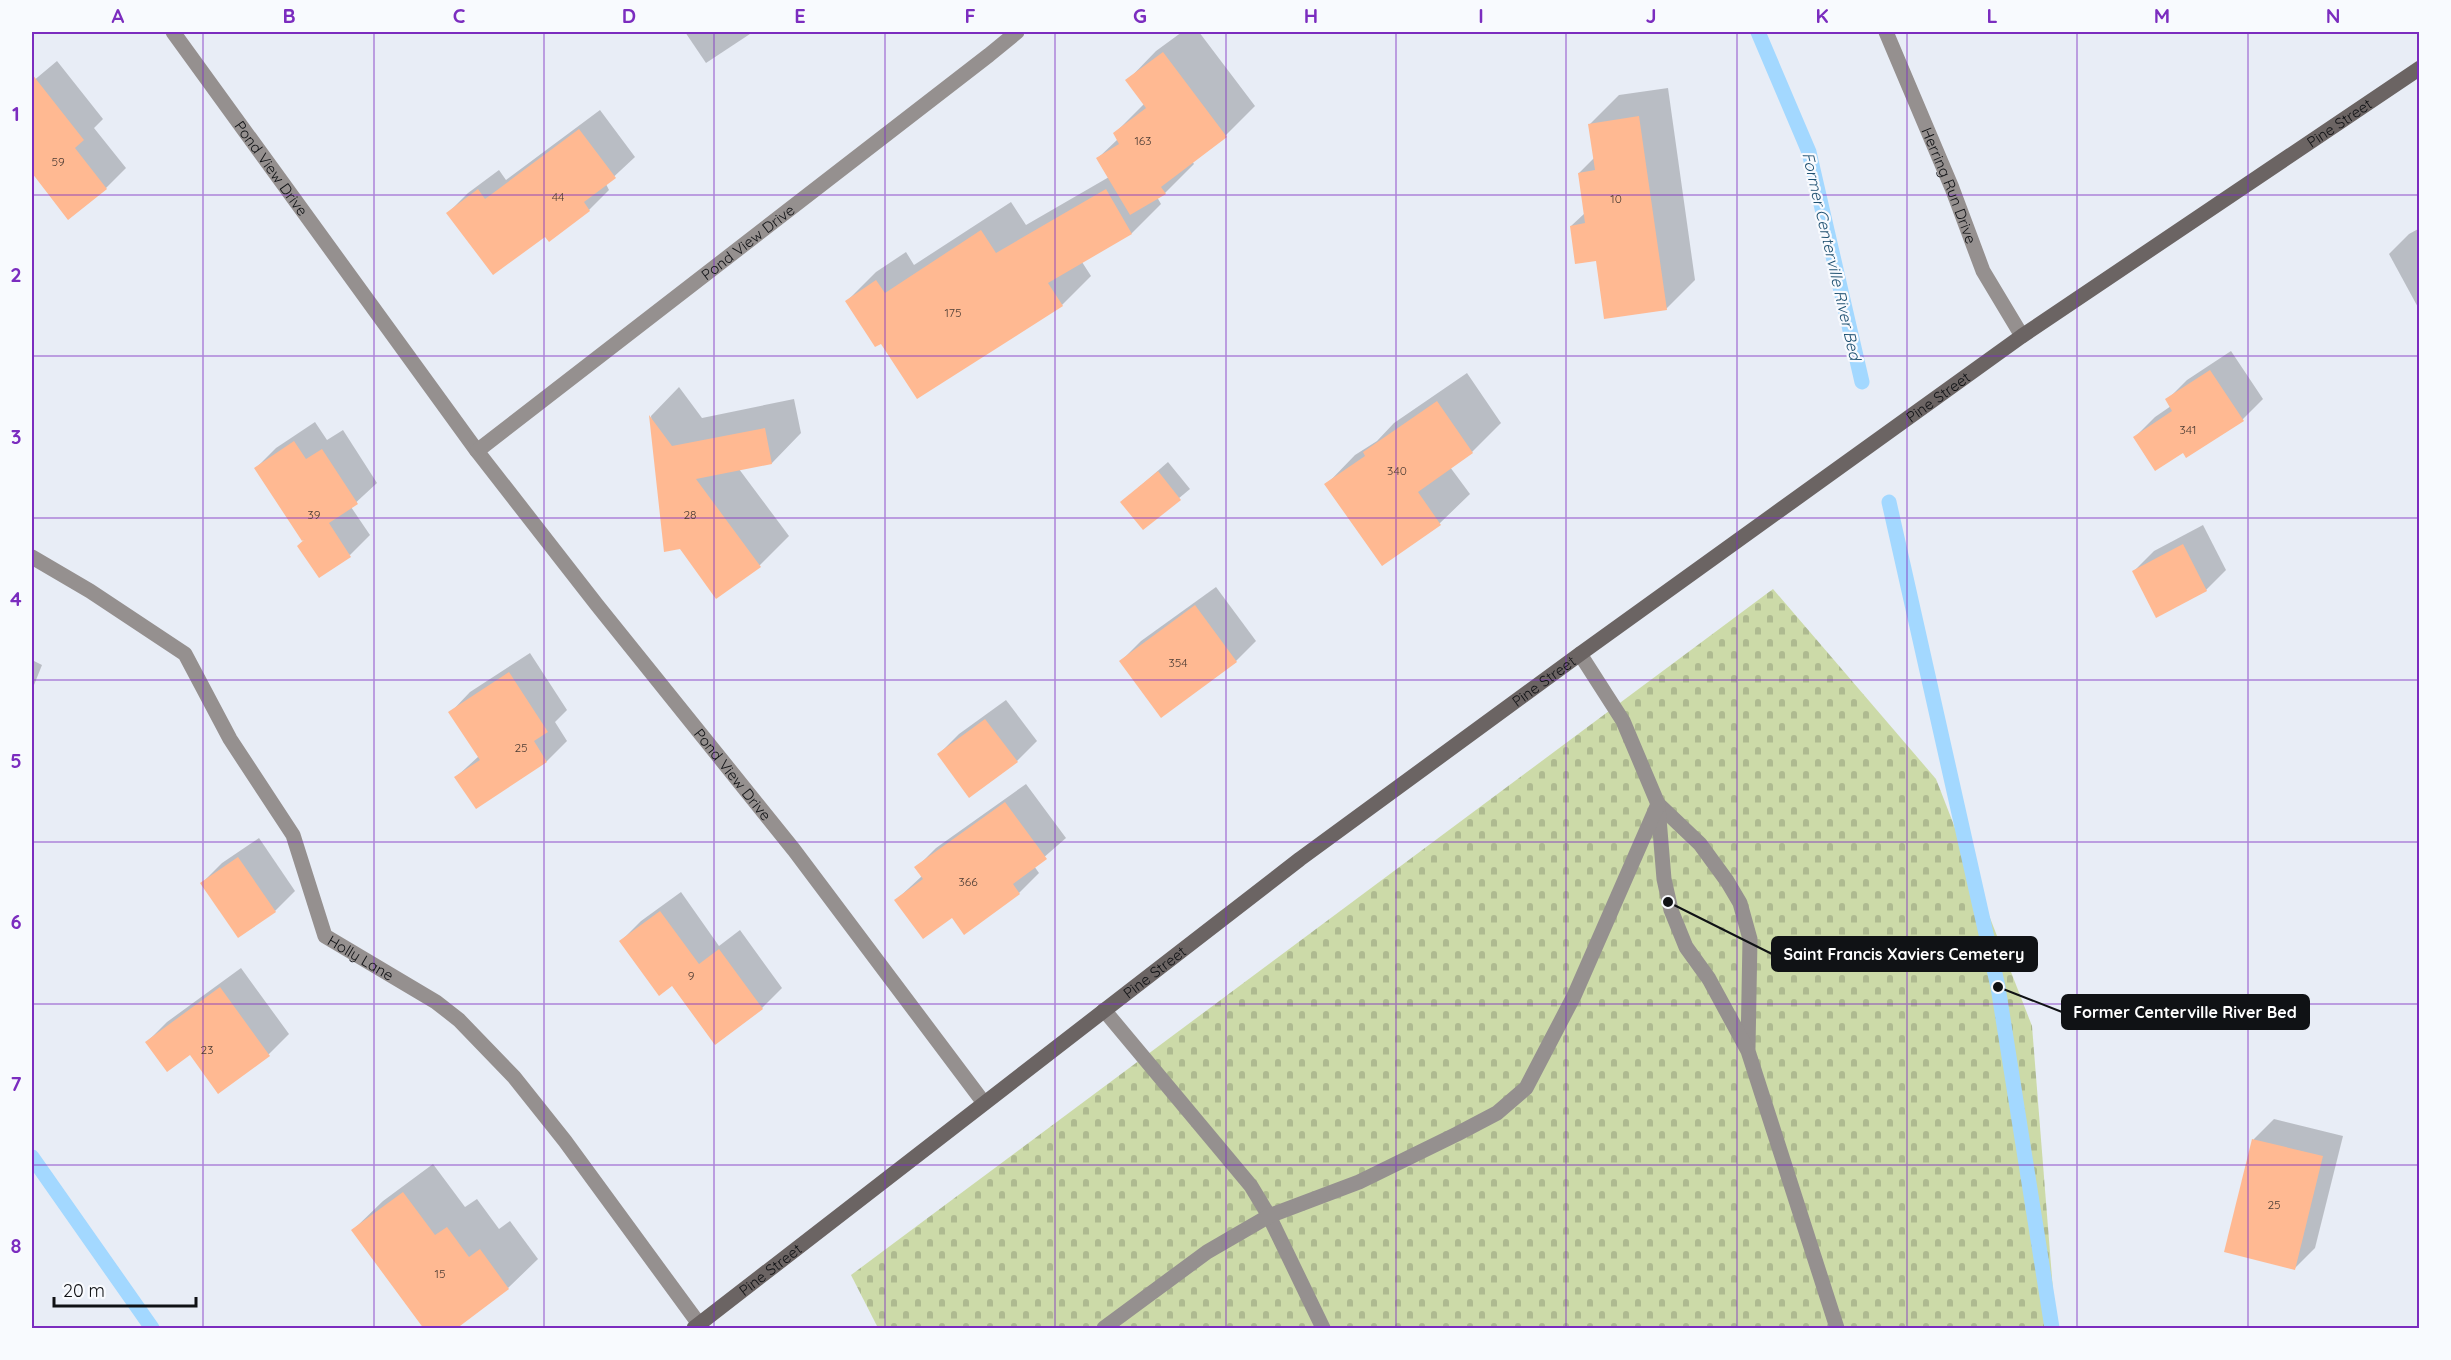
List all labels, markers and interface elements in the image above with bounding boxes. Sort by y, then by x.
text: A [112,3,125,28]
text: B [282,3,296,28]
text: C [453,3,466,28]
text: D [622,3,636,28]
text: E [794,3,806,28]
text: F [964,3,976,28]
text: G [1133,3,1147,28]
text: H [1304,3,1318,28]
text: I [1478,3,1484,28]
text: J [1645,3,1657,28]
text: K [1815,3,1829,28]
text: L [1986,3,1998,28]
text: M [2154,3,2170,28]
text: N [2326,3,2340,28]
street label: Pine Street [2303,94,2375,151]
text: 1 [12,101,20,126]
street label: Pond View Drive [231,117,313,219]
street label: Herring Run Drive [1918,124,1981,246]
house number: 163 [1134,133,1152,148]
water label: Former Centerville River Bed [1798,150,1866,364]
house number: 59 [51,154,65,169]
house number: 44 [552,189,564,204]
house number: 10 [1610,191,1622,206]
street label: Pond View Drive [697,200,798,284]
text: 2 [10,262,22,287]
house number: 175 [944,305,962,320]
street label: Pine Street [1902,367,1974,426]
house number: 341 [2180,422,2196,437]
text: 3 [11,424,21,449]
house number: 340 [1387,463,1407,478]
house number: 39 [308,507,321,522]
house number: 28 [683,507,697,522]
text: 4 [10,586,22,611]
street label: Pine Street [1508,651,1579,710]
house number: 354 [1168,655,1188,670]
street label: Pond View Drive [690,724,776,824]
house number: 25 [514,740,528,755]
text: 5 [10,748,22,773]
house number: 366 [958,874,978,889]
text: 6 [10,909,22,934]
street label: Holly Lane [325,930,397,984]
callout: Saint Francis Xaviers Cemetery [1772,937,2037,971]
street label: Pine Street [1119,941,1190,1002]
text: Saint Francis Xaviers Cemetery [1784,944,2025,964]
house number: 9 [688,968,695,983]
callout: Former Centerville River Bed [2062,995,2309,1029]
text: Former Centerville River Bed [2073,1002,2297,1022]
house number: 23 [201,1042,213,1057]
text: 7 [11,1071,22,1096]
house number: 25 [2267,1197,2281,1212]
text: 8 [11,1233,22,1258]
street label: Pine Street [735,1239,805,1300]
house number: 15 [435,1266,445,1281]
scale bar [54,1270,196,1308]
text: 20 m [63,1279,105,1302]

